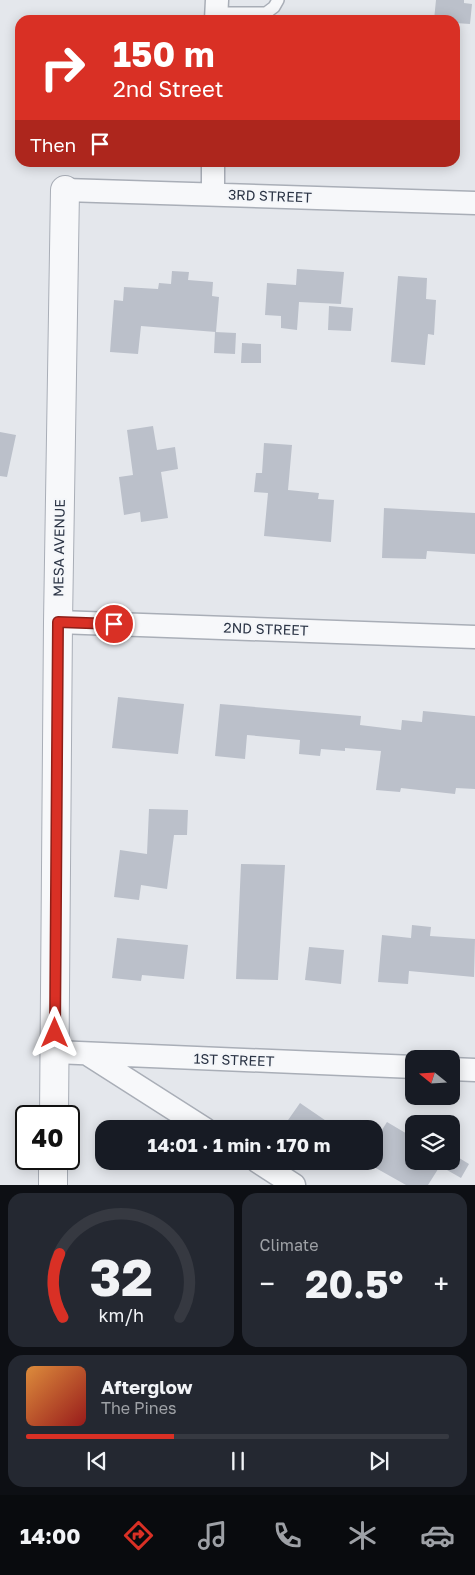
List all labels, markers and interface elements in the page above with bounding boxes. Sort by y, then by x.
text: 150 m [113,33,215,75]
icon: right [30,35,95,100]
text: 2nd Street [113,75,223,102]
icon: arrive [86,130,114,158]
text: Then [30,133,76,156]
street label: 3RD STREET [228,186,313,205]
street label: MESA AVENUE [49,499,68,597]
pin [93,603,135,645]
icon: arrive [100,610,128,638]
street label: 2ND STREET [223,619,309,638]
position arrow [28,1006,80,1058]
street label: 1ST STREET [193,1050,275,1069]
north arrow [405,1050,460,1105]
map controls [405,1050,460,1170]
speed limit sign: 40 [15,1105,80,1170]
button: layers [405,1115,460,1170]
text: 14:01 · 1 min · 170 m [148,1133,330,1156]
text: Climate [260,1235,319,1255]
text: 32 [89,1245,152,1307]
text: 20.5° [305,1261,403,1306]
text: − [260,1267,275,1300]
text: + [434,1267,449,1300]
text: km/h [98,1304,143,1326]
text: Afterglow [101,1375,192,1398]
text: The Pines [101,1398,176,1418]
icon: previous [83,1447,111,1475]
icon: pause [224,1447,252,1475]
icon: next [365,1447,393,1475]
icon: directions [121,1518,156,1553]
icon: music [195,1518,230,1553]
icon: phone [270,1518,305,1553]
icon: climate [345,1518,380,1553]
icon: car [420,1518,455,1553]
text: 14:00 [20,1522,81,1549]

